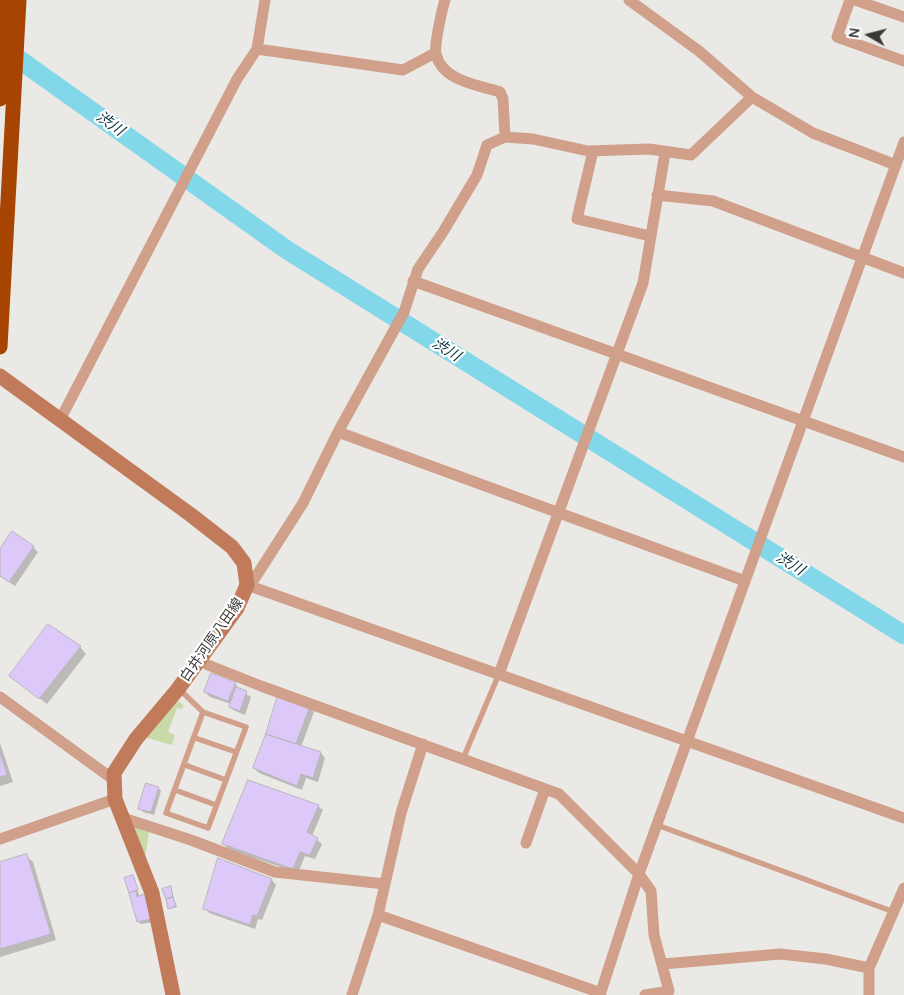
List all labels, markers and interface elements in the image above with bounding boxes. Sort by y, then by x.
north arrow [844,10,894,60]
text: N [844,27,864,39]
water label: 渋川 [93,108,127,140]
water label: 渋川 [429,334,463,366]
water label: 渋川 [773,548,807,580]
street label: 白井河原八田線 [177,595,247,685]

